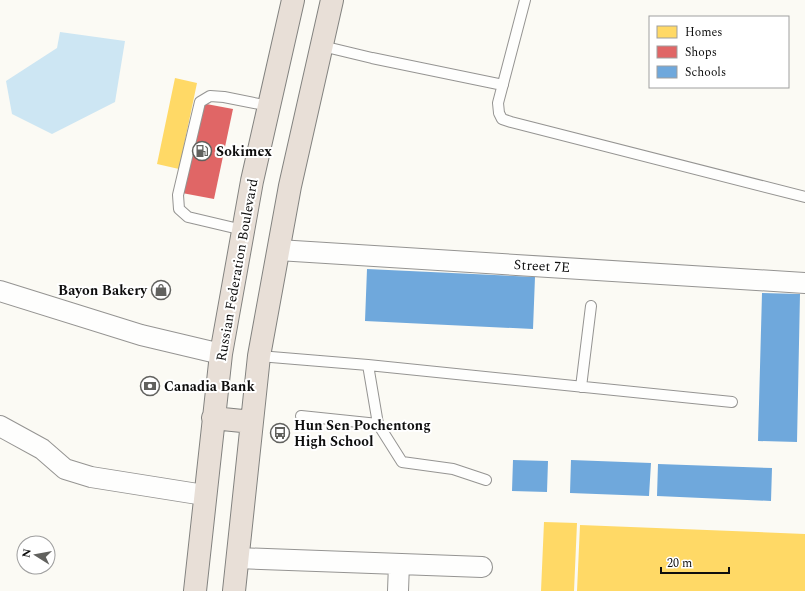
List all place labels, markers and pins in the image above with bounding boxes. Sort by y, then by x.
fuel station icon: Sokimex [191,140,213,162]
place label: Sokimex [216,141,272,162]
shop icon: Bayon Bakery [150,279,172,301]
place label: Bayon Bakery [58,280,148,301]
bank icon: Canadia Bank [139,375,161,397]
place label: Canadia Bank [164,376,255,397]
place label: Hun Sen Pochentong High School [294,415,431,452]
bus stop icon: Hun Sen Pochentong High School [269,422,291,444]

